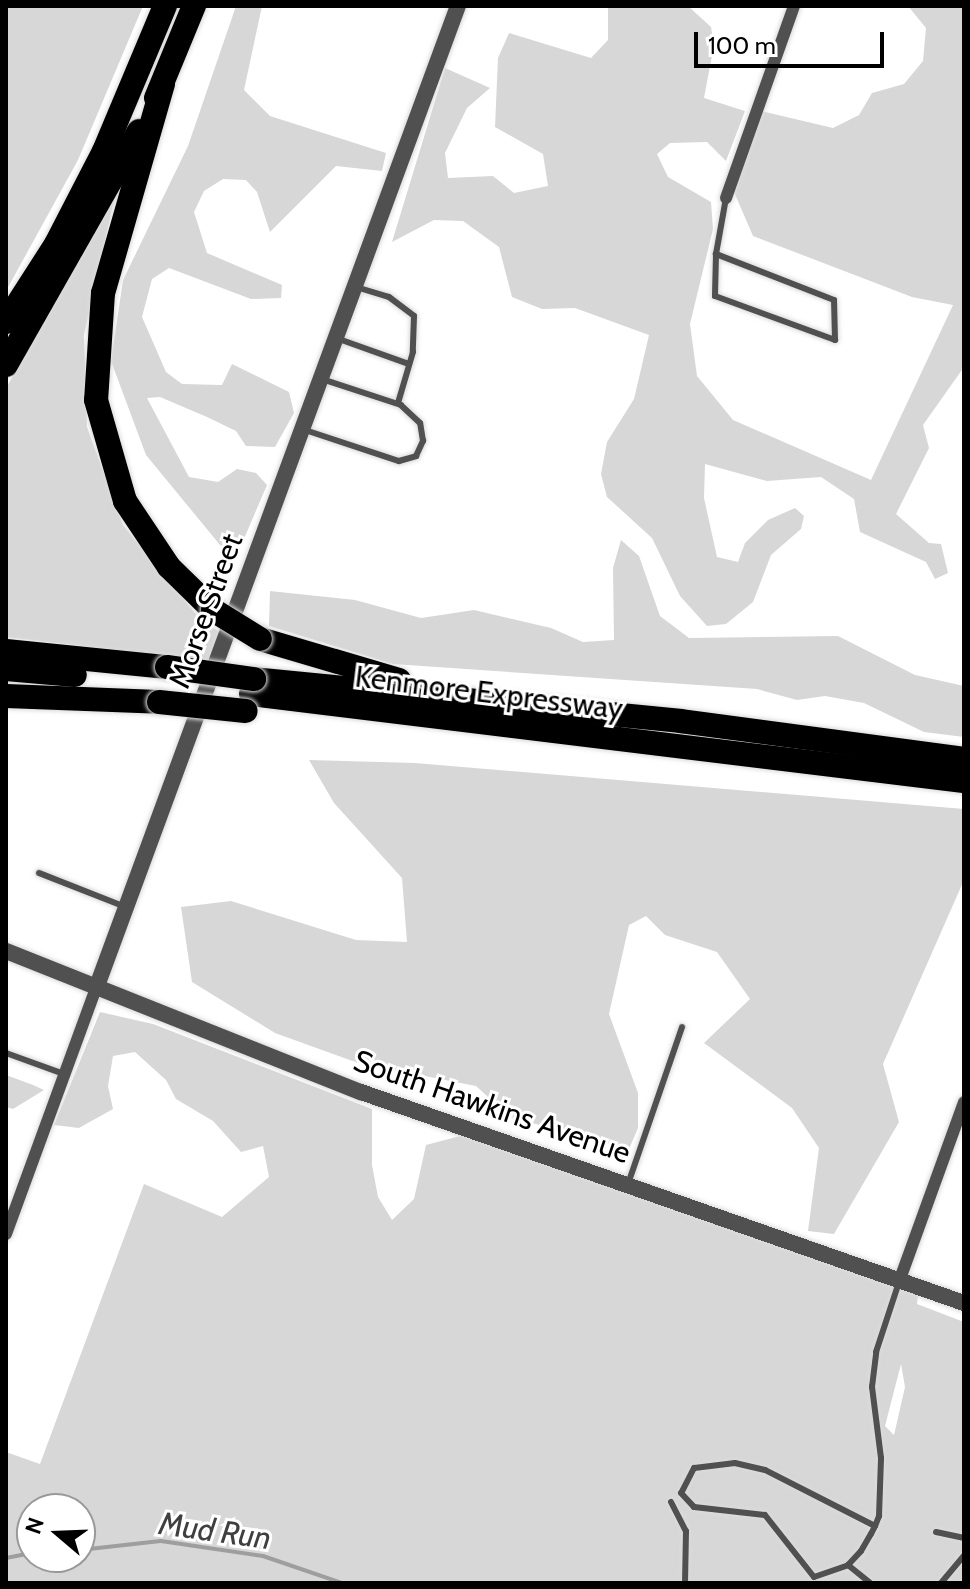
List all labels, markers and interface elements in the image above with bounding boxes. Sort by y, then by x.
scale bar [698,16,888,66]
text: 100 m [708,31,776,60]
street label: Morse Street [161,529,251,693]
street label: Kenmore Expressway [353,659,625,727]
street label: South Hawkins Avenue [349,1043,635,1171]
north arrow [16,1493,96,1573]
water label: Mud Run [157,1504,273,1558]
text: N [19,1514,50,1537]

